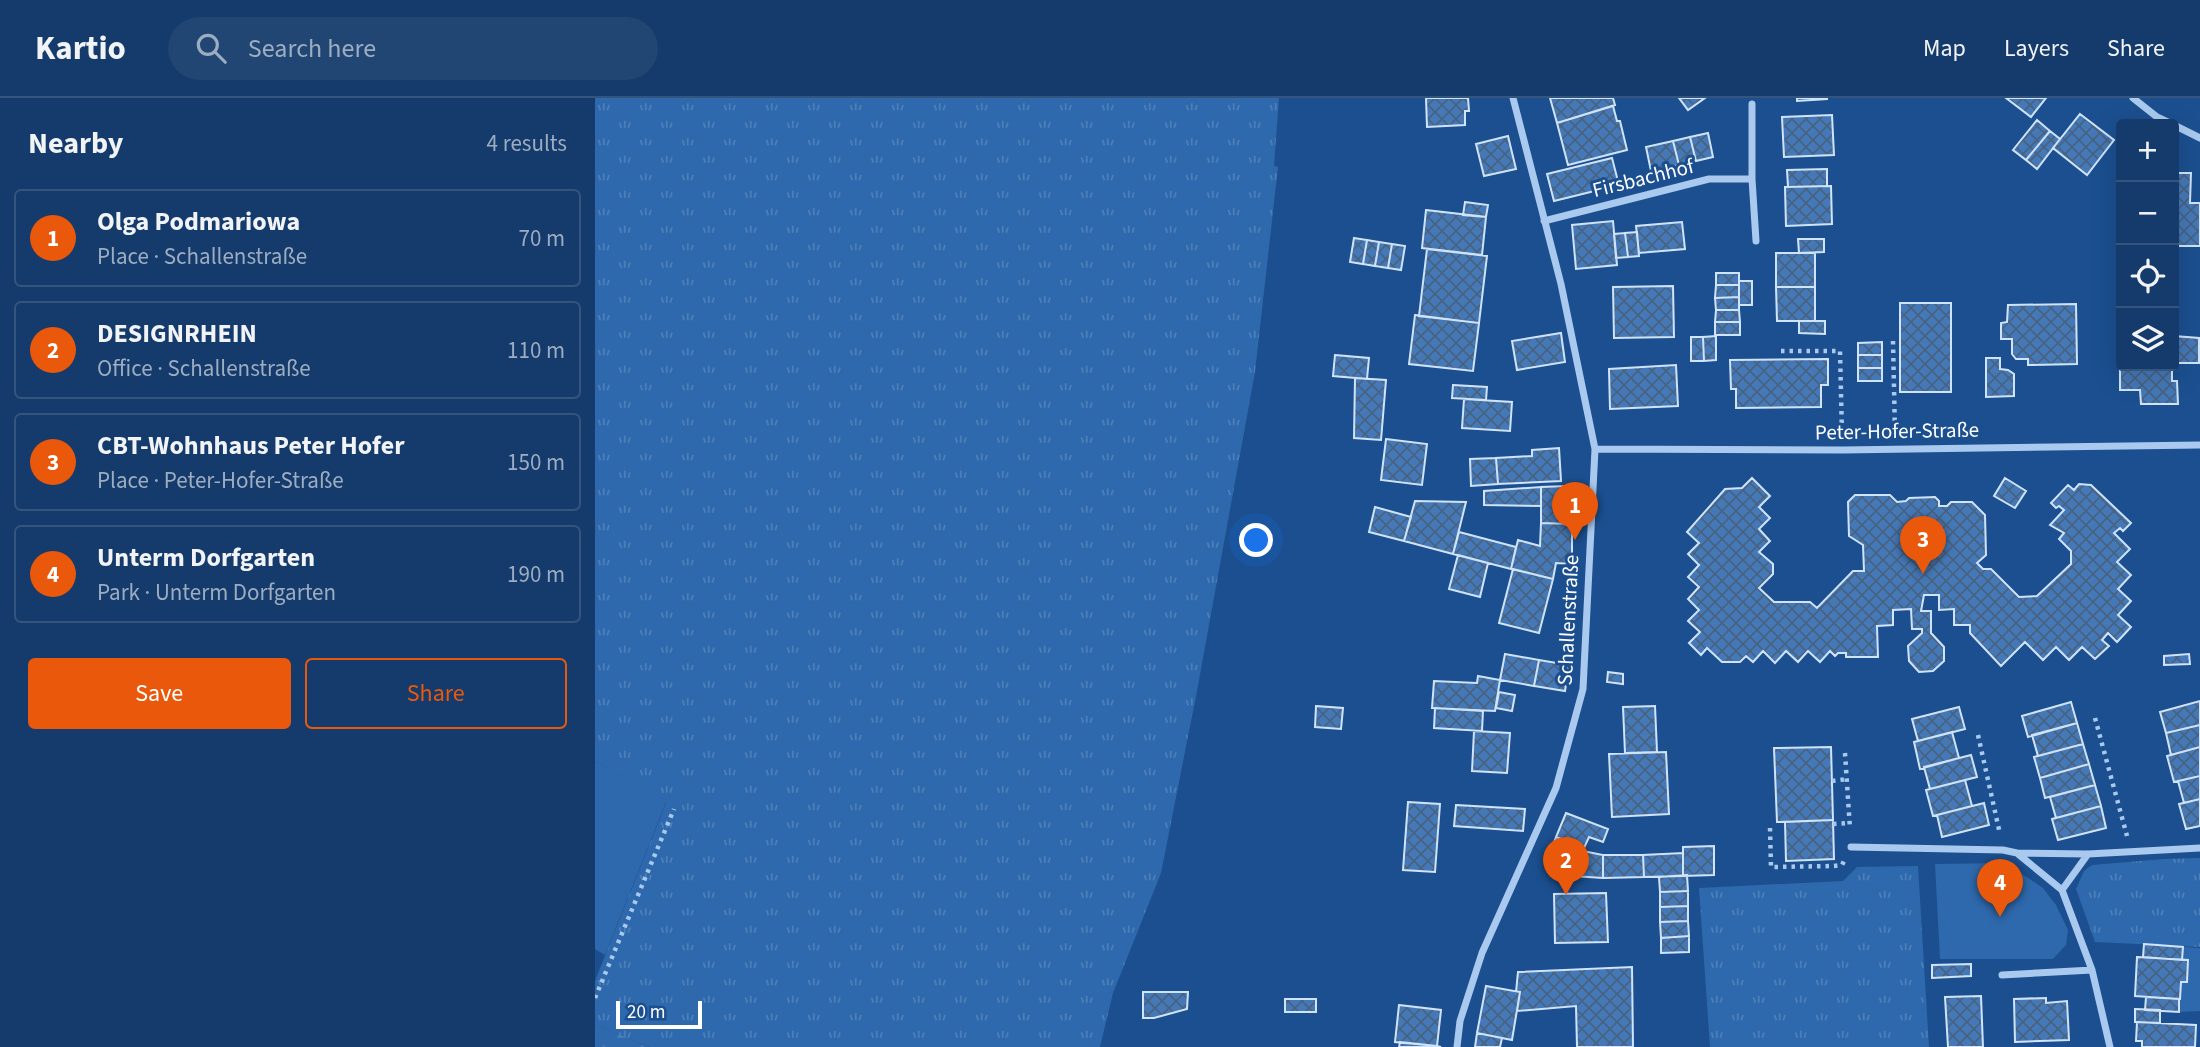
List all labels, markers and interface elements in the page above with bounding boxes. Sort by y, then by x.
search box [168,17,658,80]
text: Kartio [35,25,126,72]
icon: search [192,29,230,67]
text: Search here [248,30,376,67]
text: Map [1923,31,1966,66]
text: Layers [2004,31,2069,66]
text: Share [2107,31,2165,66]
map controls [2116,119,2179,371]
button: + [2116,119,2179,182]
text: Nearby [28,122,123,165]
text: 4 results [487,127,567,160]
street label: Firsbachhof [1589,151,1698,205]
button: − [2116,182,2179,245]
text: Olga Podmariowa [97,203,300,240]
text: 1 [47,222,59,255]
text: 70 m [518,222,565,255]
text: Place · Schallenstraße [97,240,307,273]
button: locate [2116,245,2179,308]
button: layers [2116,308,2179,371]
text: DESIGNRHEIN [97,315,257,352]
text: 2 [47,334,59,367]
text: 110 m [507,334,565,367]
text: Office · Schallenstraße [97,352,311,385]
street label: Peter-Hofer-Straße [1815,415,1979,447]
text: CBT-Wohnhaus Peter Hofer [97,427,405,464]
text: 3 [47,446,59,479]
text: 150 m [507,446,565,479]
text: Place · Peter-Hofer-Straße [97,464,344,497]
pin: 1 [1552,482,1598,540]
pin: 3 [1900,516,1946,574]
your location [1239,523,1273,557]
text: Unterm Dorfgarten [97,539,315,576]
street label: Schallenstraße [1550,554,1586,686]
text: 4 [47,558,59,591]
text: 190 m [507,558,565,591]
text: Park · Unterm Dorfgarten [97,576,336,609]
button: Save [28,658,291,729]
button: Share [305,658,567,729]
pin: 2 [1543,837,1589,895]
pin: 4 [1977,859,2023,917]
scale bar [616,998,702,1030]
text: 20 m [627,999,665,1026]

